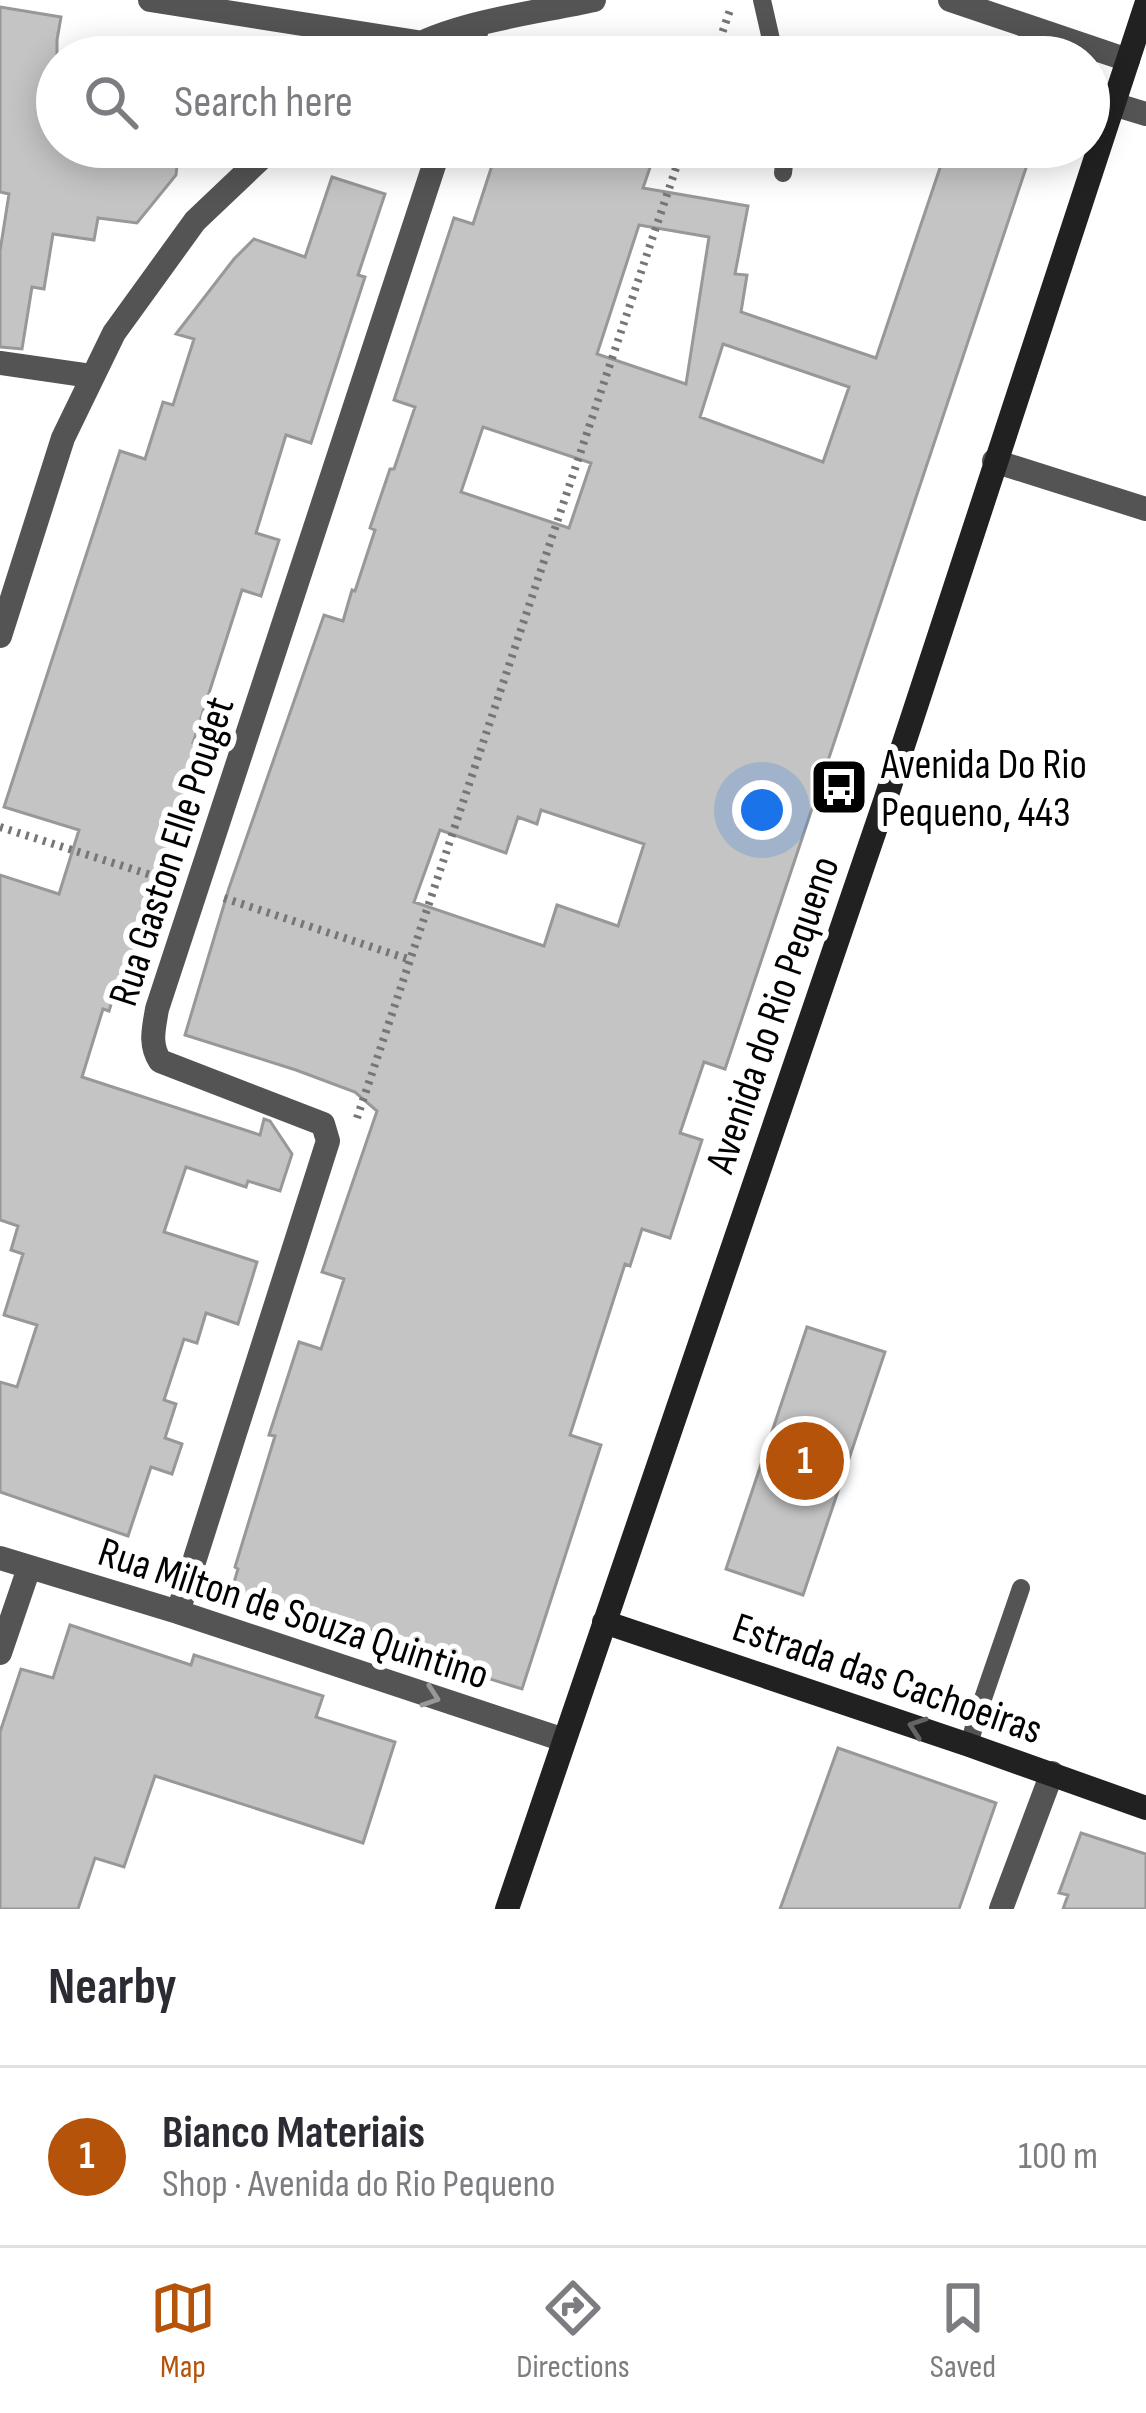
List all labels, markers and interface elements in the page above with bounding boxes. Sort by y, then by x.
search box [36,36,1110,168]
icon: search [78,69,144,135]
text: Search here [174,75,353,130]
street label: Rua Gaston Elle Pouget [98,691,246,1013]
place label: Avenida Do Rio Pequeno, 443 [880,740,1087,839]
bus stop icon: Avenida Do Rio Pequeno, 443 [808,756,870,818]
your location [732,780,792,840]
street label: Avenida do Rio Pequeno [695,850,851,1181]
pin: 1 [766,1416,844,1506]
street label: Rua Milton de Souza Quintino [92,1527,495,1702]
street label: Estrada das Cachoeiras [726,1603,1049,1756]
one-way arrow [419,1683,440,1707]
one-way arrow [908,1717,929,1741]
text: Nearby [48,1957,177,2018]
text: Bianco Materiais [162,2106,425,2161]
text: 1 [79,2133,95,2180]
text: 100 m [1018,2133,1098,2180]
text: Shop · Avenida do Rio Pequeno [162,2161,556,2208]
tab: Map [150,2275,216,2387]
tab: Directions [516,2275,630,2387]
tab: Saved [930,2275,996,2387]

